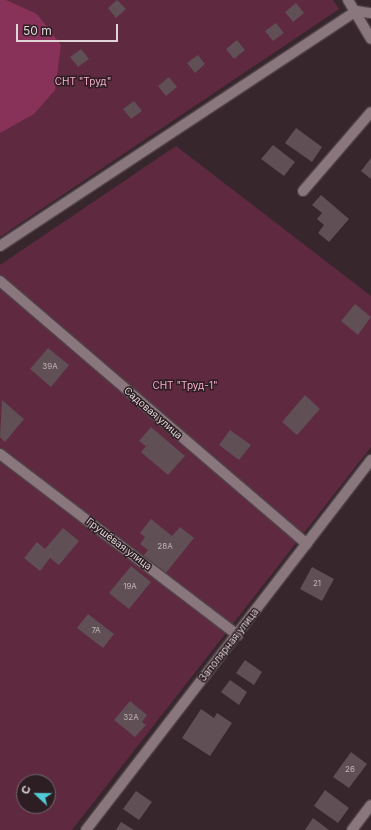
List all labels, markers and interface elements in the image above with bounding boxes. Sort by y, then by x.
scale bar [18,16,120,42]
text: 50 m [23,23,52,38]
park label: СНТ "Труд" [55,76,111,88]
house number: 39А [42,362,58,372]
park label: СНТ "Труд-1" [152,380,218,392]
street label: Садовая улица [121,384,185,442]
street label: Грушёвая улица [84,515,154,573]
house number: 28А [157,542,173,552]
house number: 21 [313,579,321,589]
house number: 19А [123,582,137,592]
street label: Заполярная улица [197,606,261,684]
house number: 7А [91,626,101,636]
house number: 32А [123,713,139,723]
house number: 26 [345,765,355,775]
north arrow [16,774,56,814]
text: С [18,783,34,796]

